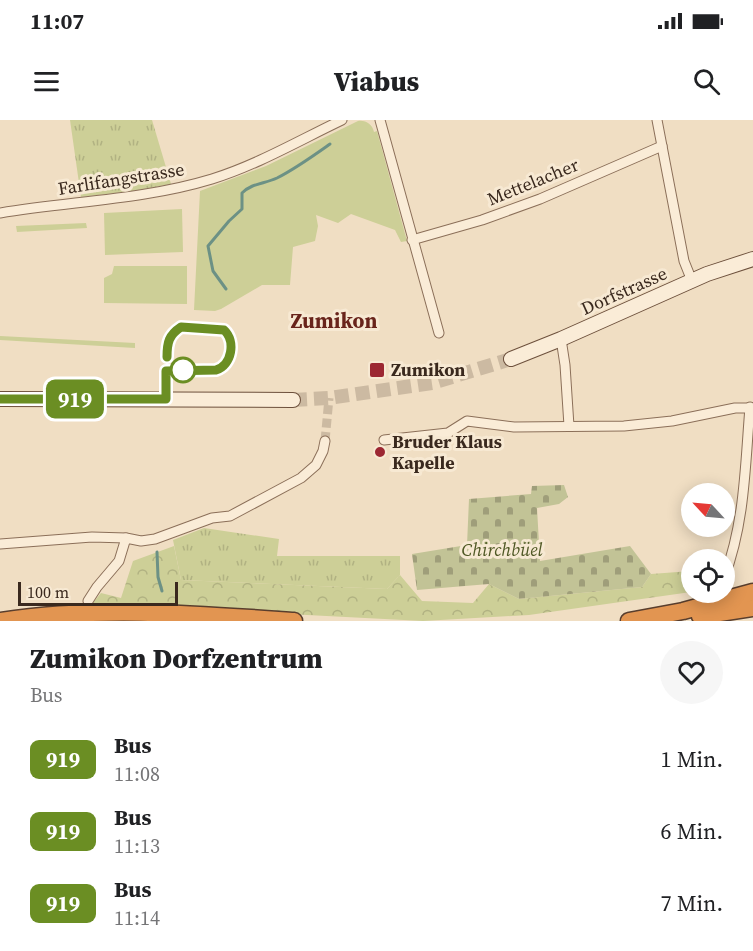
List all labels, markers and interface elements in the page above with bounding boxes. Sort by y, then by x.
text: 11:07 [30,6,84,36]
text: Viabus [334,63,419,100]
icon: menu [30,65,63,98]
icon: search [690,65,723,98]
street label: Mettelacher [483,152,583,211]
street label: Farlifangstrasse [56,156,186,201]
street label: Dorfstrasse [577,260,671,321]
district label: Zumikon [291,306,377,335]
unlabelled marker [170,357,196,383]
place label: Zumikon [391,357,465,382]
marker: Zumikon [368,361,386,379]
line badge: 919 [40,380,110,418]
text: 919 [58,385,92,414]
place label: Bruder Klaus Kapelle [392,429,502,475]
marker: Bruder Klaus Kapelle [373,445,387,459]
north arrow [681,483,735,537]
map controls [681,483,735,603]
park label: Chirchbüel [462,537,542,562]
button: locate [681,549,735,603]
scale bar [18,579,178,606]
text: 100 m [27,581,69,603]
text: Zumikon Dorfzentrum [30,639,323,677]
button: heart [660,641,723,704]
text: Bus [30,681,63,709]
text: Bus [114,730,151,760]
text: 1 Min. [661,744,723,774]
text: 919 [46,745,80,774]
text: 11:08 [114,760,160,788]
text: Bus [114,802,151,832]
text: 6 Min. [661,816,723,846]
text: 919 [46,817,80,846]
text: 11:13 [114,832,160,860]
text: Bus [114,874,151,904]
text: 7 Min. [661,888,723,918]
text: 919 [46,889,80,918]
text: 11:14 [114,904,160,932]

